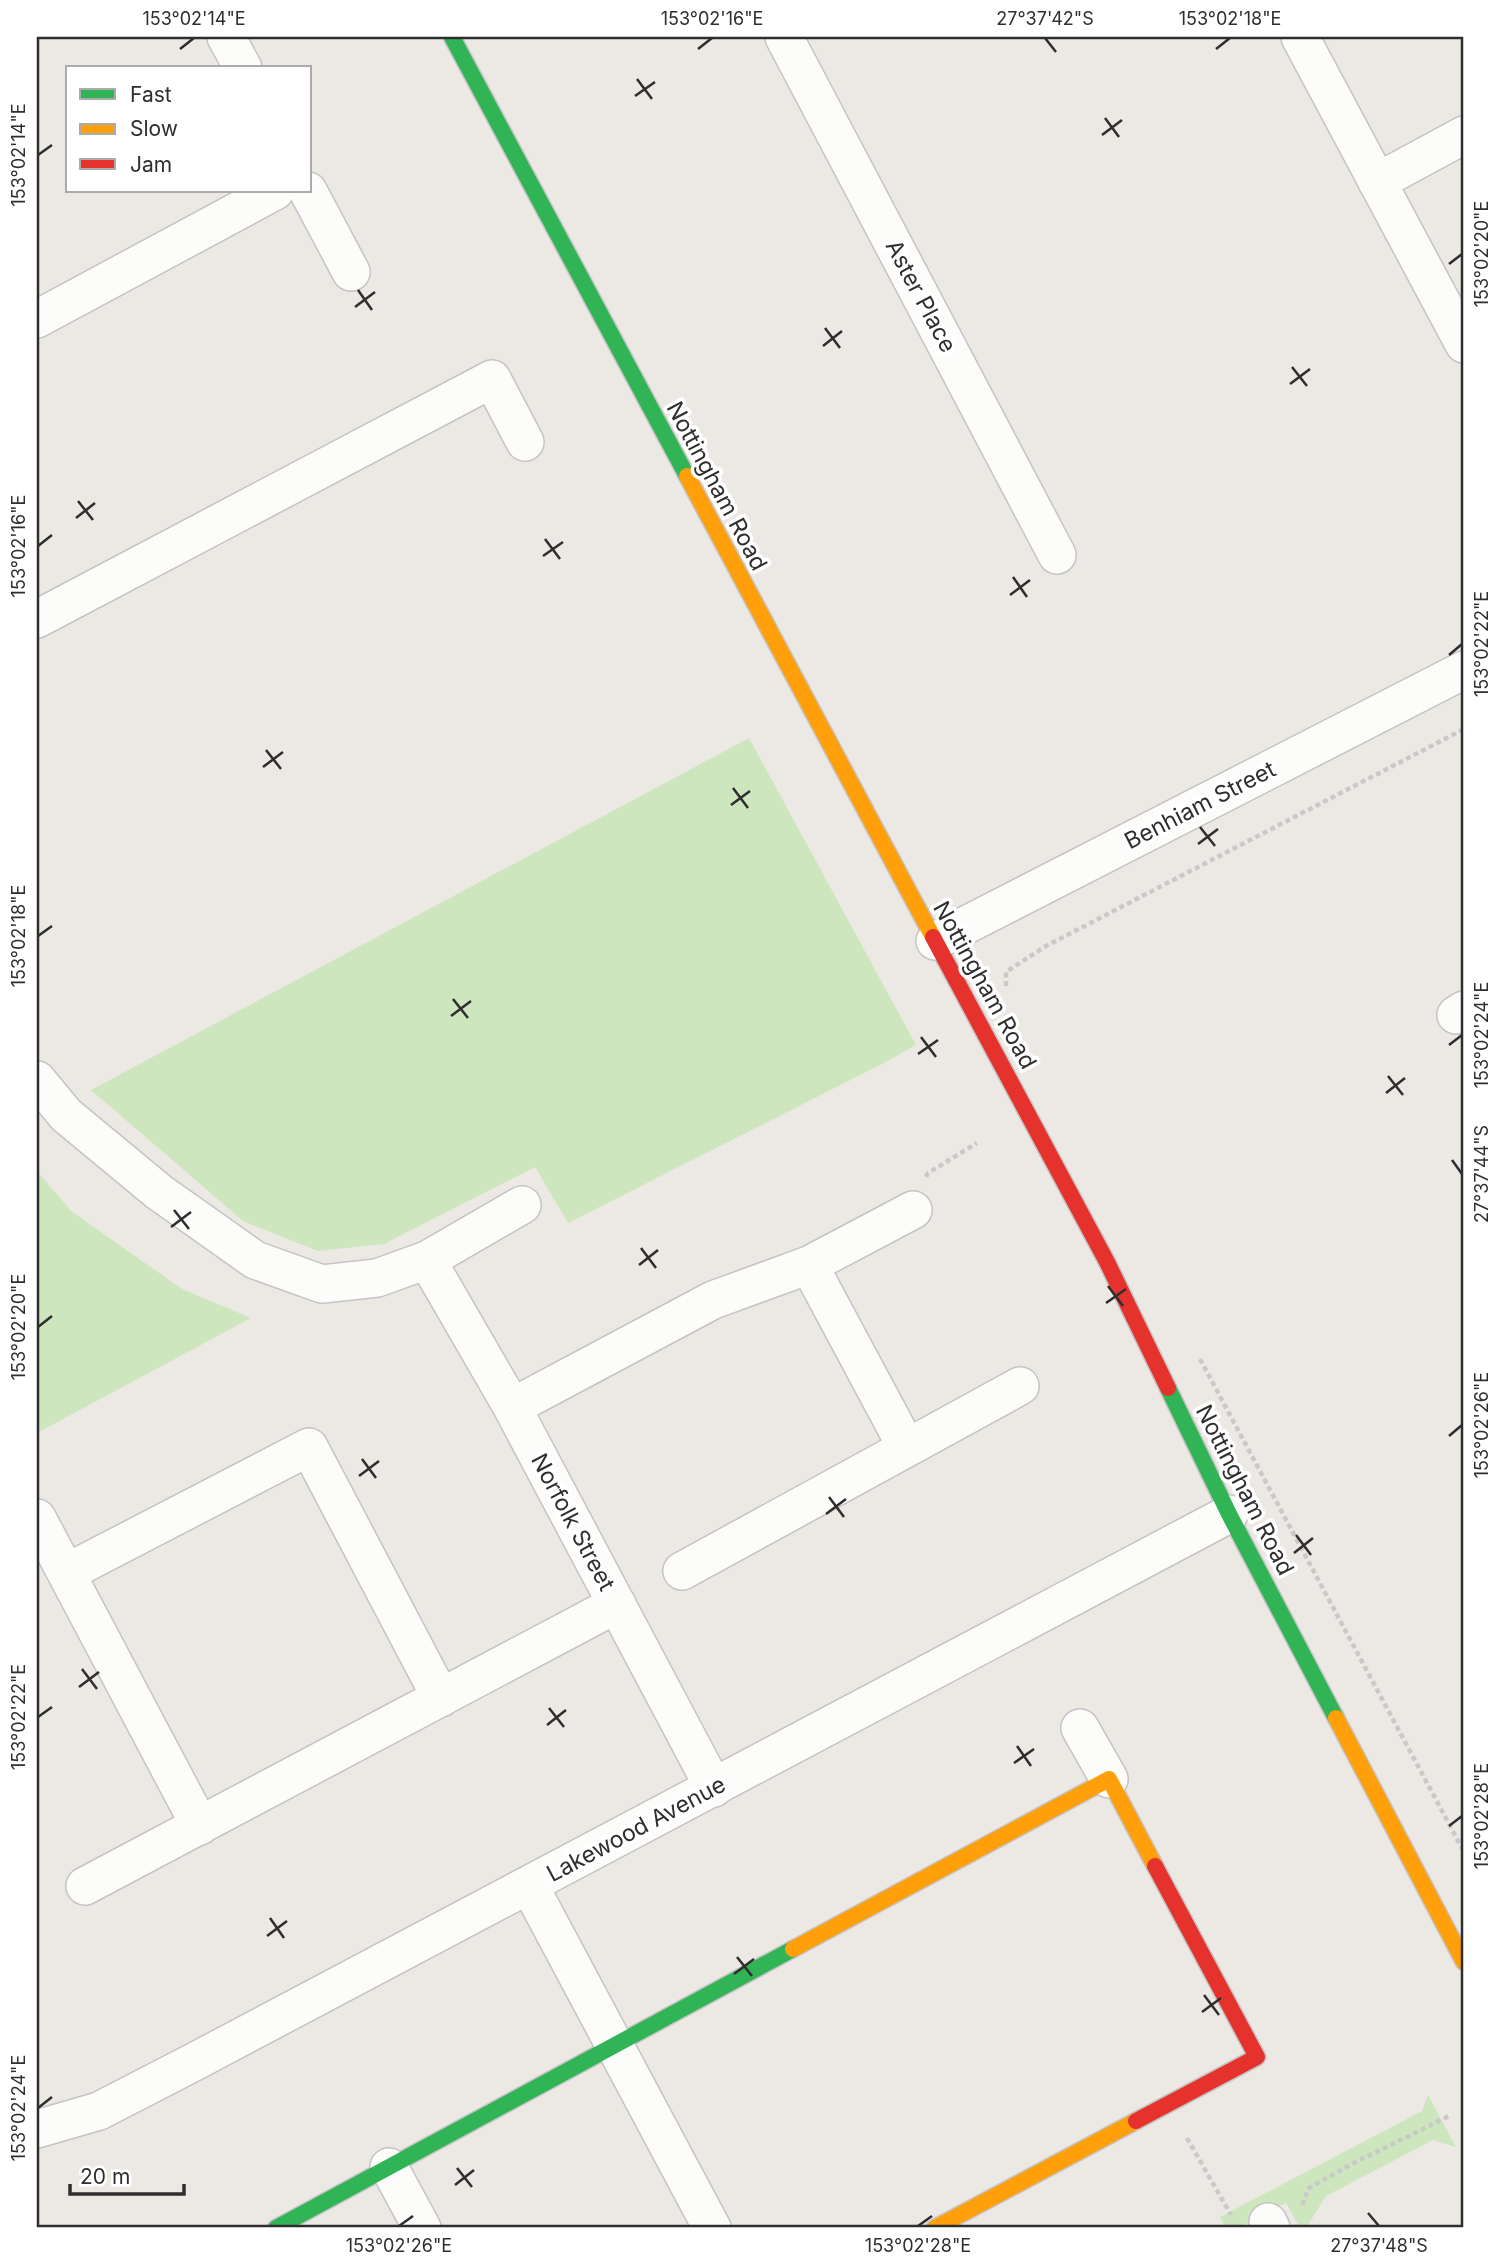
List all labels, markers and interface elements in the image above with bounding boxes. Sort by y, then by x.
text: 153°02'14"E [142,8,246,29]
text: 153°02'16"E [661,8,763,29]
text: 27°37'42"S [996,8,1094,29]
text: 153°02'18"E [1179,8,1281,29]
legend [66,66,312,192]
text: Fast [130,82,172,107]
text: 153°02'14"E [8,103,29,207]
text: Slow [130,116,178,141]
text: Jam [130,152,172,177]
text: 153°02'20"E [1471,201,1492,307]
street label: Aster Place [880,235,962,357]
street label: Nottingham Road [661,397,773,575]
text: 153°02'16"E [8,495,29,597]
text: 153°02'22"E [1471,591,1492,697]
street label: Benhiam Street [1120,755,1281,855]
text: 153°02'18"E [8,885,29,987]
street label: Nottingham Road [927,896,1043,1074]
text: 153°02'24"E [1471,982,1492,1088]
text: 27°37'44"S [1471,1125,1492,1223]
text: 153°02'20"E [8,1274,29,1380]
text: 153°02'26"E [1471,1372,1492,1478]
street label: Nottingham Road [1190,1400,1300,1580]
street label: Norfolk Street [525,1449,621,1596]
text: 153°02'22"E [8,1664,29,1770]
text: 153°02'28"E [1471,1763,1492,1869]
street label: Lakewood Avenue [542,1770,730,1888]
text: 153°02'24"E [8,2055,29,2161]
scale bar [70,2153,184,2197]
text: 20 m [80,2164,130,2189]
text: 153°02'26"E [346,2235,452,2256]
text: 153°02'28"E [865,2235,971,2256]
text: 27°37'48"S [1330,2235,1428,2256]

